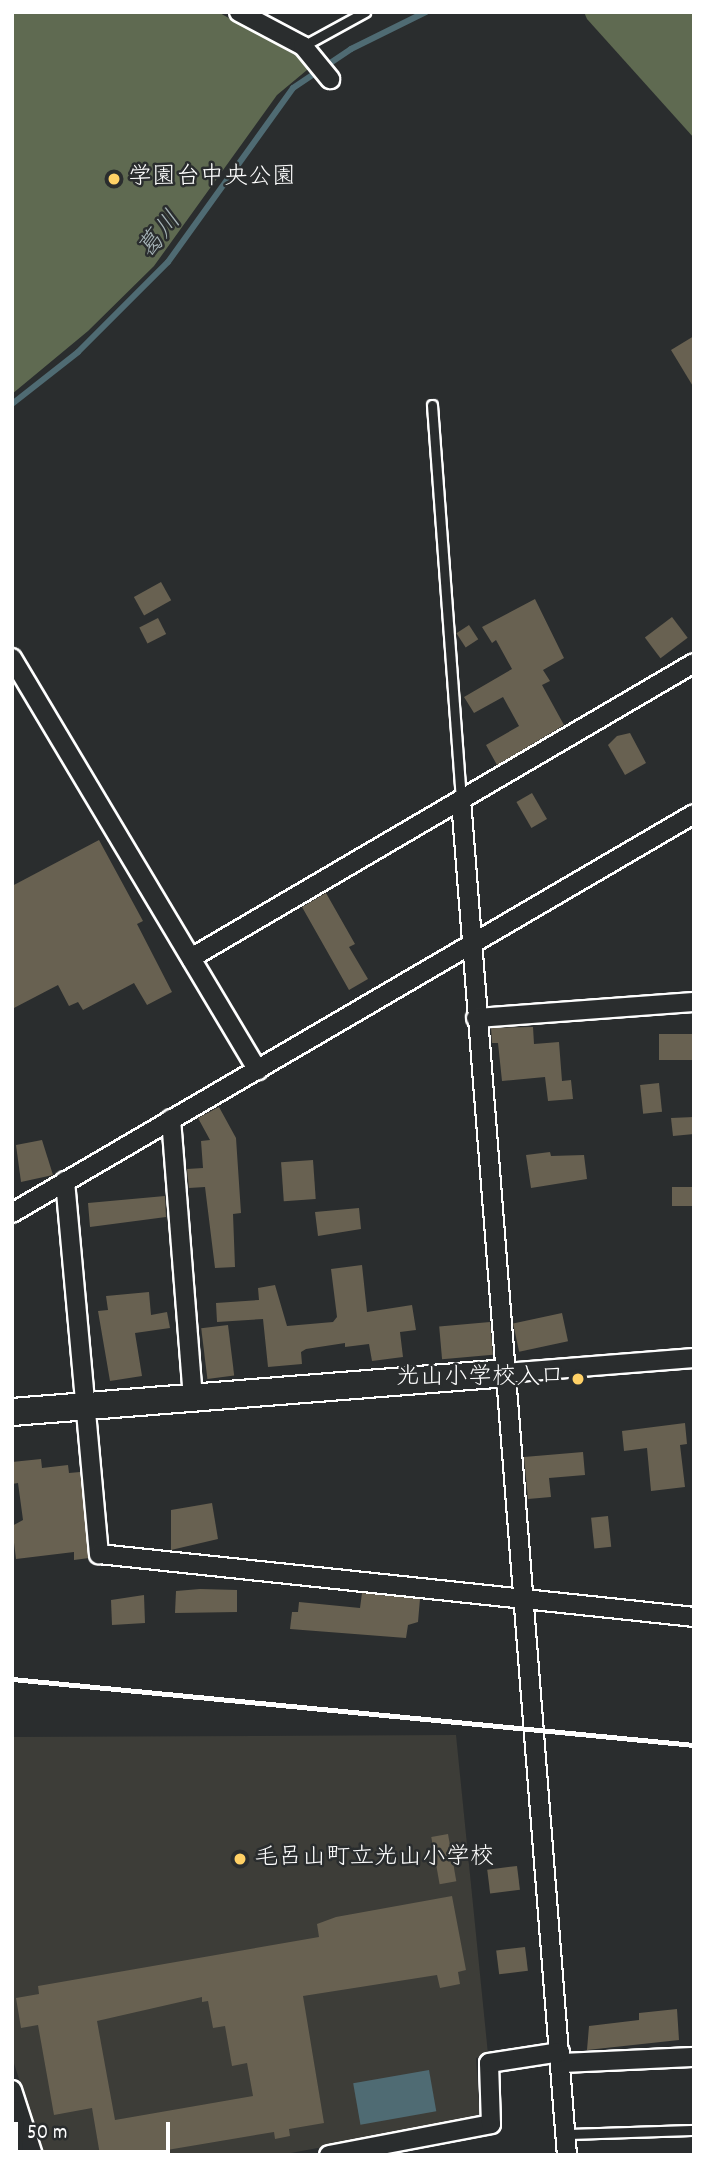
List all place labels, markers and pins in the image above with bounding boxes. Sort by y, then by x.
place label: 学園台中央公園 [128,165,296,193]
marker: 学園台中央公園 [106,171,122,187]
place label: 光山小学校入口 [396,1365,564,1393]
marker: 光山小学校入口 [570,1371,586,1387]
place label: 毛呂山町立光山小学校 [254,1845,494,1873]
marker: 毛呂山町立光山小学校 [232,1851,248,1867]

